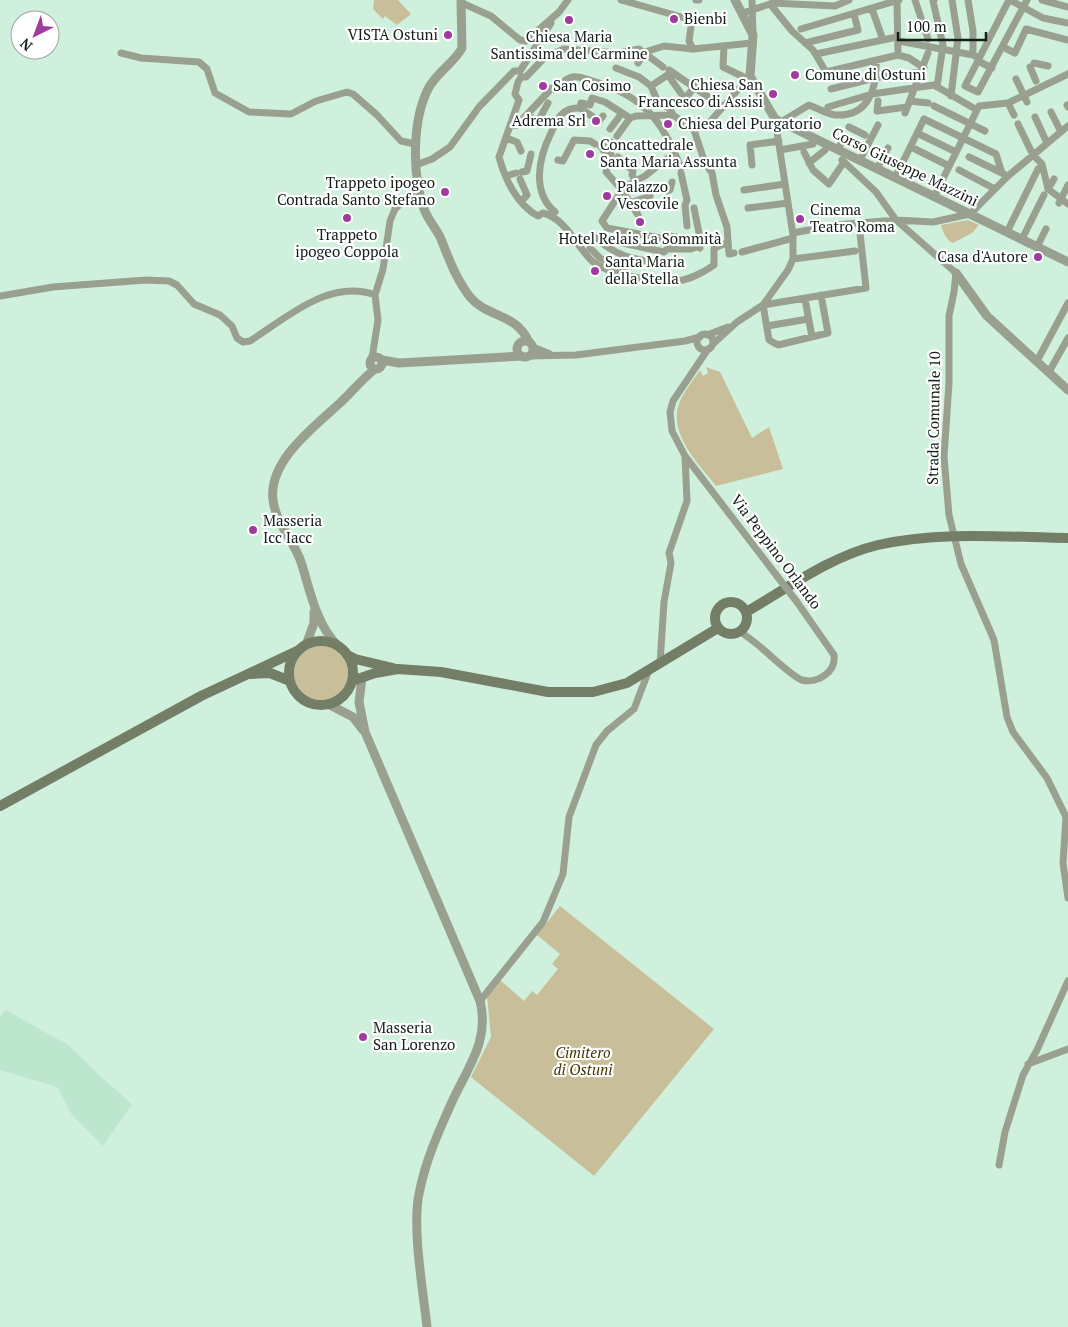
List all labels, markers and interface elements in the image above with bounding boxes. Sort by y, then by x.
place label: Bienbi [684,8,727,28]
north arrow [10,10,60,60]
scale bar [898,10,986,42]
marker: Bienbi [668,13,680,25]
marker: Chiesa Maria Santissima del Carmine [563,14,575,26]
text: 100 m [906,16,947,36]
place label: VISTA Ostuni [348,24,438,44]
place label: Chiesa Maria Santissima del Carmine [490,26,648,63]
marker: VISTA Ostuni [442,29,454,41]
text: N [15,34,36,56]
place label: Comune di Ostuni [805,64,926,84]
marker: Comune di Ostuni [789,69,801,81]
place label: Chiesa San Francesco di Assisi [638,74,763,111]
place label: San Cosimo [553,75,631,95]
marker: San Cosimo [537,80,549,92]
marker: Chiesa San Francesco di Assisi [767,88,779,100]
place label: Adrema Srl [512,110,586,130]
place label: Chiesa del Purgatorio [678,113,821,133]
marker: Adrema Srl [590,115,602,127]
marker: Chiesa del Purgatorio [662,118,674,130]
street label: Corso Giuseppe Mazzini [829,122,982,210]
place label: Concattedrale Santa Maria Assunta [600,134,737,171]
marker: Concattedrale Santa Maria Assunta [584,148,596,160]
place label: Trappeto ipogeo Contrada Santo Stefano [277,172,435,209]
place label: Palazzo Vescovile [617,176,679,213]
marker: Trappeto ipogeo Contrada Santo Stefano [439,186,451,198]
marker: Palazzo Vescovile [601,190,613,202]
place label: Cinema Teatro Roma [810,199,895,236]
marker: Trappeto ipogeo Coppola [341,212,353,224]
marker: Cinema Teatro Roma [794,213,806,225]
marker: Hotel Relais La Sommità [634,216,646,228]
place label: Trappeto ipogeo Coppola [295,224,399,261]
place label: Hotel Relais La Sommità [558,228,722,248]
place label: Casa d'Autore [937,246,1028,266]
place label: Santa Maria della Stella [605,251,685,288]
marker: Casa d'Autore [1032,251,1044,263]
marker: Santa Maria della Stella [589,265,601,277]
street label: Strada Comunale 10 [922,351,944,485]
street label: Via Peppino Orlando [727,490,827,613]
place label: Masseria Icc Iacc [263,510,322,547]
marker: Masseria Icc Iacc [247,524,259,536]
place label: Masseria San Lorenzo [373,1017,455,1054]
marker: Masseria San Lorenzo [357,1031,369,1043]
park label: Cimitero di Ostuni [554,1042,613,1079]

